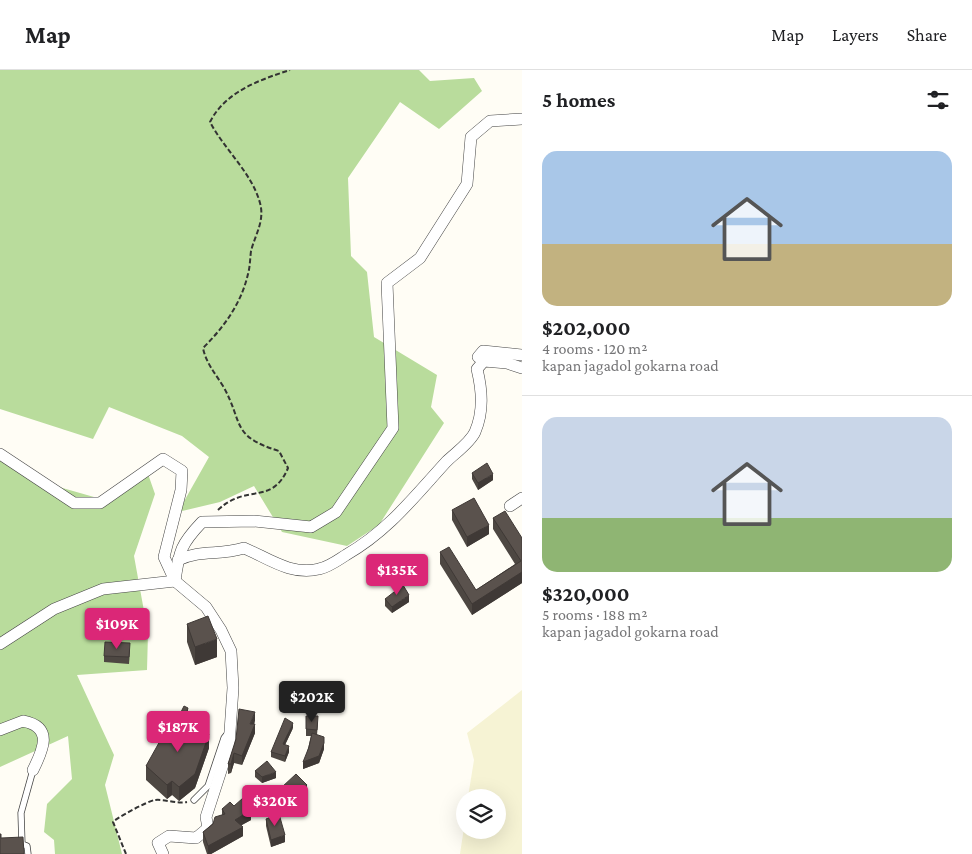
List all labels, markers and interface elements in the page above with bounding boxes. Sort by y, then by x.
text: Map [25,21,71,48]
text: Map [771,25,804,45]
text: Layers [832,25,879,45]
text: Share [907,25,947,45]
icon: filters [924,86,952,114]
text: 5 homes [542,88,615,112]
icon: home [702,184,792,274]
text: $202,000 [542,316,630,340]
text: 4 rooms · 120 m² [542,340,647,357]
text: kapan jagadol gokarna road [542,357,719,374]
icon: home [702,449,792,539]
pin: $135K [362,554,432,596]
text: $135K [377,561,417,578]
text: $320,000 [542,582,630,606]
text: 5 rooms · 188 m² [542,606,647,623]
pin: $109K [82,608,152,650]
text: $109K [96,615,138,632]
text: kapan jagadol gokarna road [542,623,719,640]
pin: $202K [277,680,347,723]
text: $202K [290,688,334,705]
pin: $187K [143,710,213,753]
text: $187K [158,718,198,735]
pin: $320K [240,784,310,827]
map controls [456,789,506,839]
button: layers [456,789,506,839]
text: $320K [253,792,297,809]

